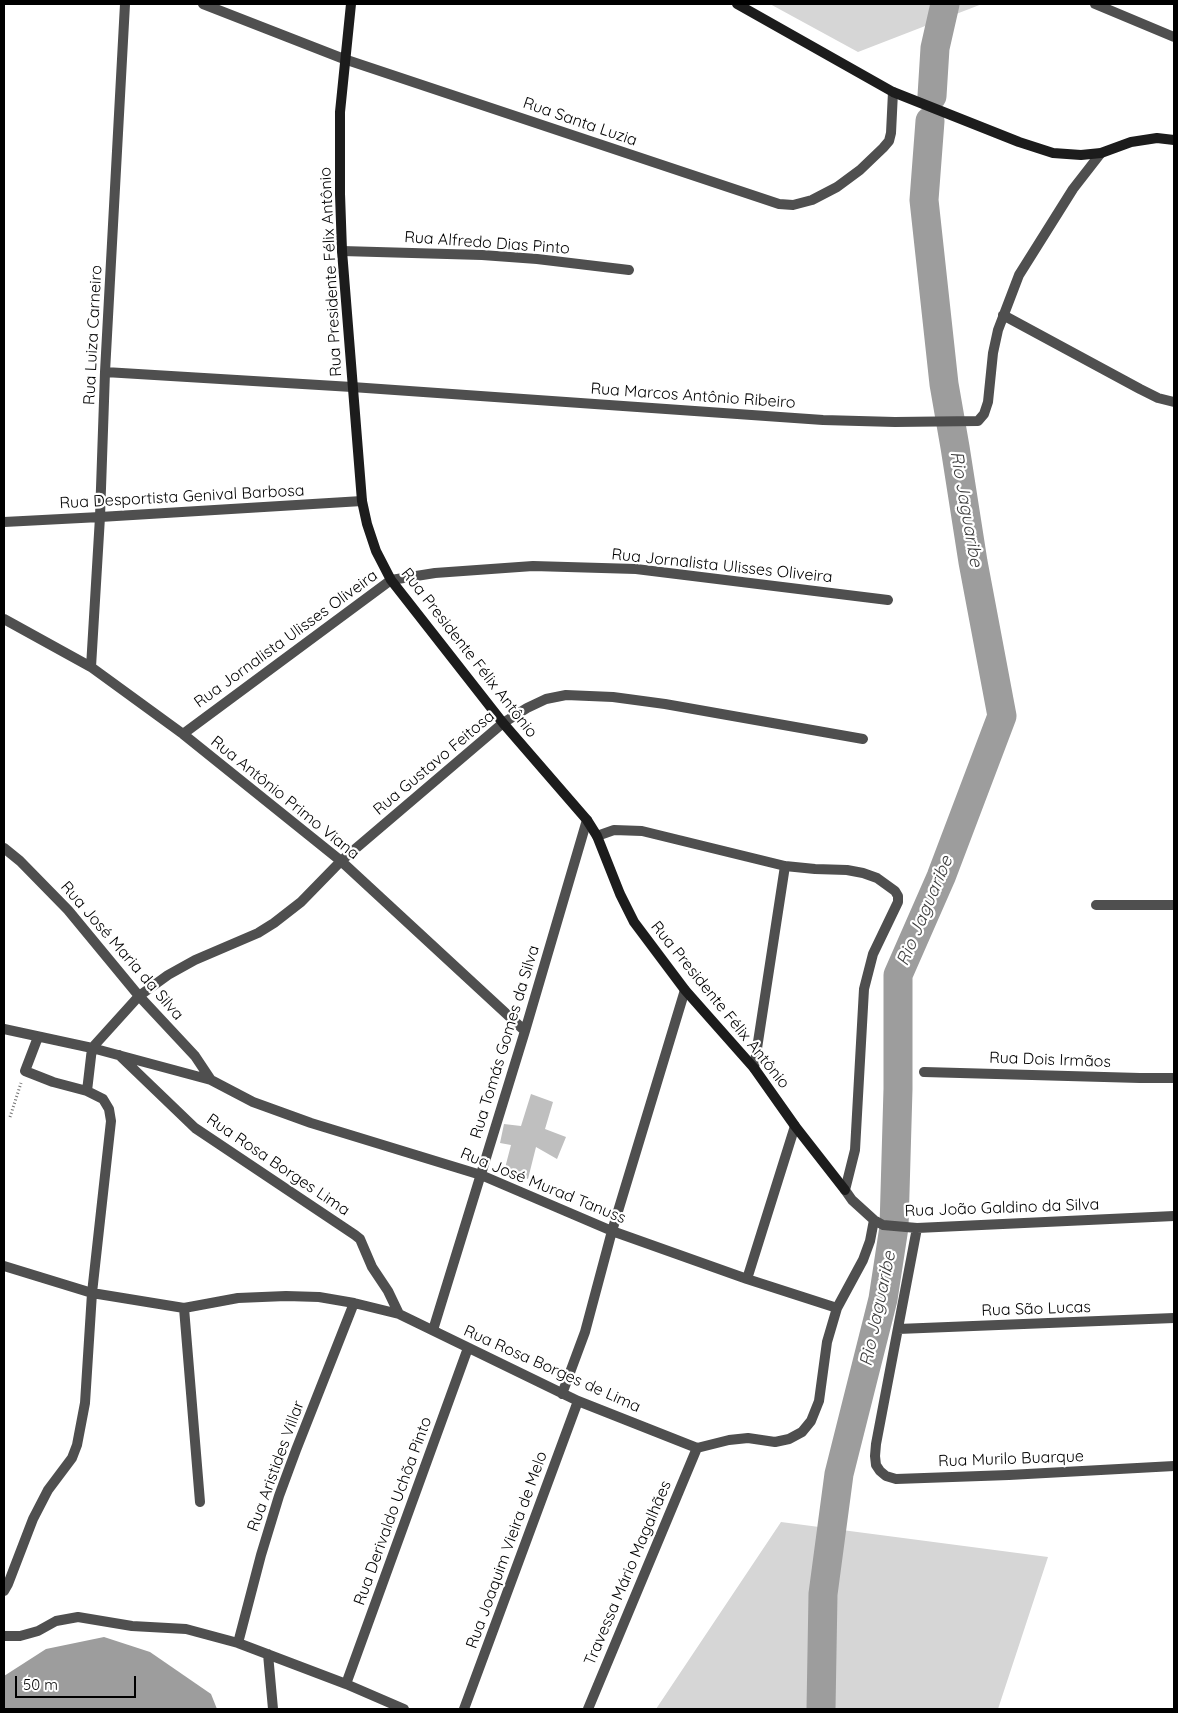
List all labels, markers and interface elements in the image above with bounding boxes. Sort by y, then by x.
street label: Rua Santa Luzia [520,93,640,151]
street label: Rua Presidente Félix Antônio [316,167,346,377]
street label: Rua Alfredo Dias Pinto [404,228,570,258]
street label: Rua Luiza Carneiro [80,265,106,405]
street label: Rua Marcos Antônio Ribeiro [590,379,796,413]
water label: Rio Jaguaribe [945,450,987,568]
street label: Rua Desportista Genival Barbosa [59,481,305,513]
street label: Rua Jornalista Ulisses Oliveira [611,545,833,587]
street label: Rua Presidente Félix Antônio [397,564,541,742]
street label: Rua Jornalista Ulisses Oliveira [191,566,381,712]
street label: Rua Gustavo Feitosa [369,707,499,819]
street label: Rua Antônio Primo Viana [207,732,363,864]
water label: Rio Jaguaribe [892,853,958,969]
street label: Rua José Maria da Silva [56,878,188,1024]
street label: Rua Presidente Félix Antônio [647,917,793,1093]
street label: Rua Tomás Gomes da Silva [466,943,544,1141]
street label: Rua Dois Irmãos [989,1048,1111,1072]
street label: Rua Rosa Borges Lima [203,1110,353,1220]
street label: Rua José Murad Tanuss [458,1144,628,1228]
street label: Rua João Galdino da Silva [904,1195,1100,1221]
water label: Rio Jaguaribe [855,1250,901,1368]
street label: Rua São Lucas [981,1297,1091,1321]
street label: Rua Rosa Borges de Lima [461,1321,643,1417]
street label: Rua Aristides Villar [243,1398,309,1534]
street label: Rua Derivaldo Uchõa Pinto [350,1414,436,1608]
street label: Rua Murilo Buarque [938,1447,1084,1471]
street label: Rua Joaquim Vieira de Melo [462,1449,552,1651]
street label: Travessa Mário Magalhães [580,1478,676,1668]
scale bar [18,1666,139,1698]
text: 50 m [23,1675,58,1694]

